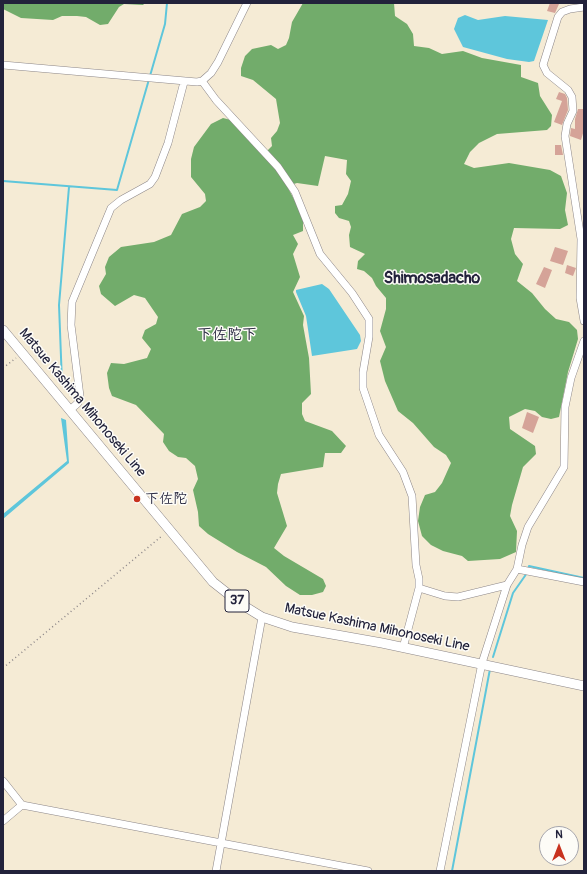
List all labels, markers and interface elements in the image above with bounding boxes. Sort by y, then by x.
district label: Shimosadacho [384,269,480,289]
street label: Matsue Kashima Mihonoseki Line [15,325,149,481]
district label: 下佐陀下 [197,326,257,344]
place label: 下佐陀 [145,491,187,507]
marker: 下佐陀 [132,494,142,504]
road number: 37 [225,590,249,612]
street label: Matsue Kashima Mihonoseki Line [283,600,471,656]
north arrow [539,826,579,866]
text: N [555,828,563,841]

